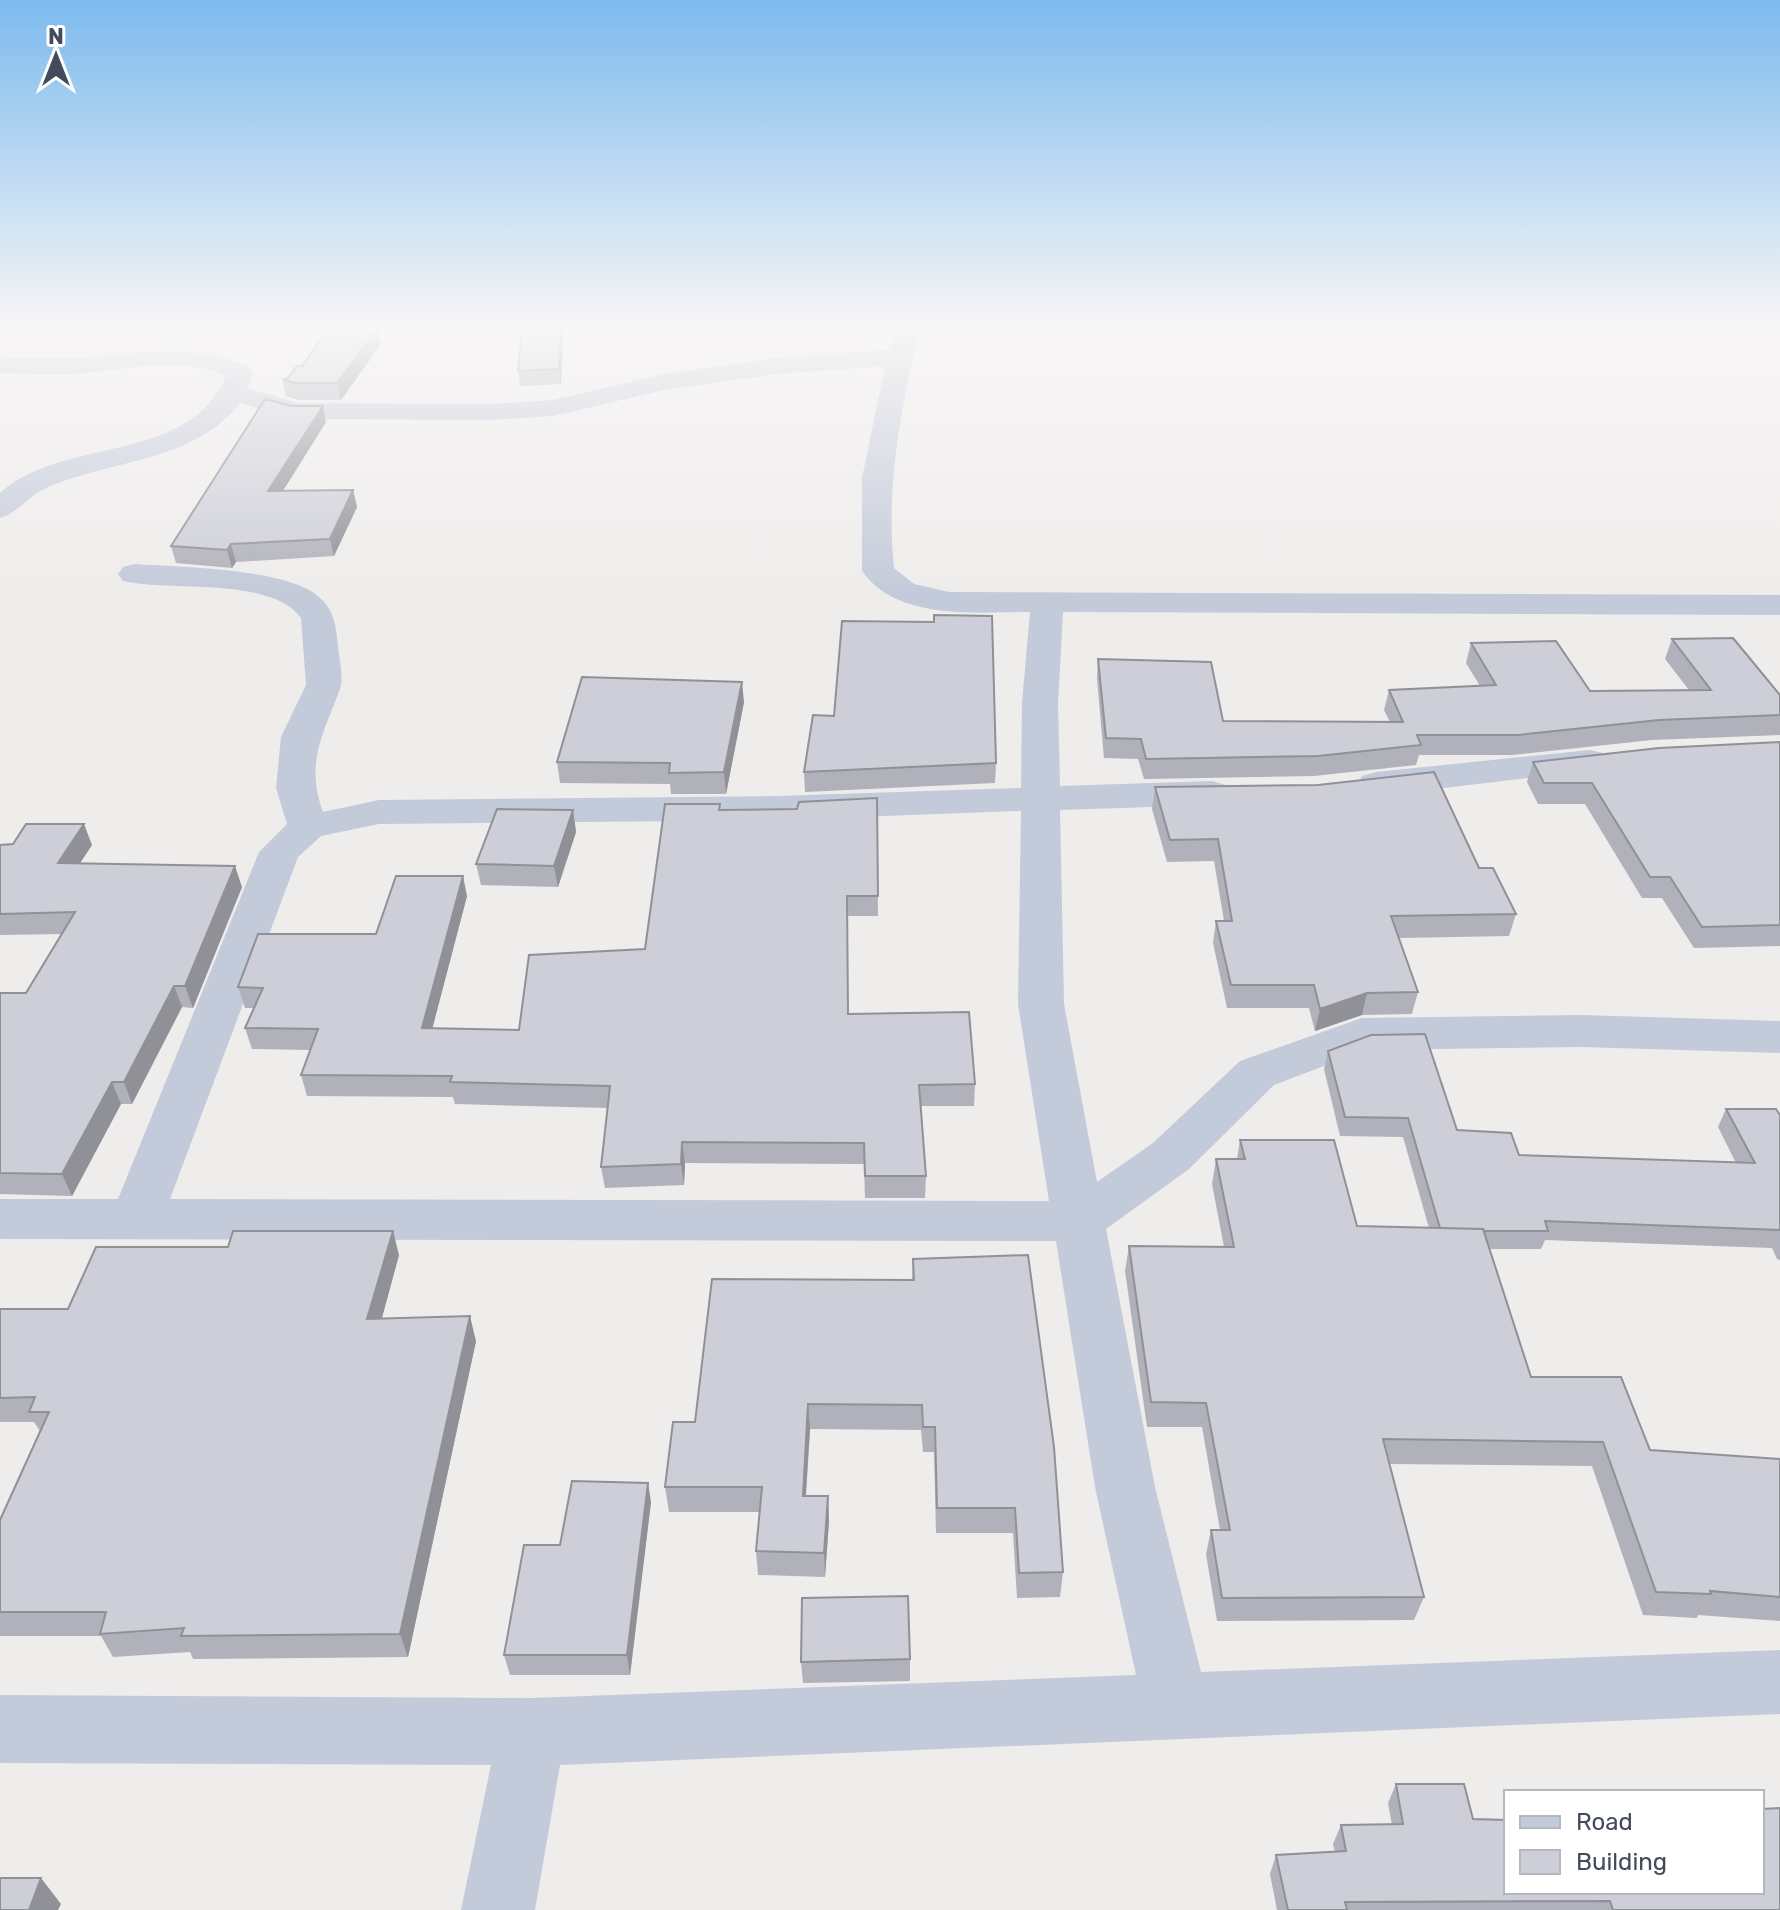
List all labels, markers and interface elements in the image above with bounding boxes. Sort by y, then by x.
north arrow [16,16,96,96]
text: N [48,23,64,50]
legend [1504,1790,1764,1894]
text: Road [1576,1808,1633,1836]
text: Building [1576,1848,1667,1876]

